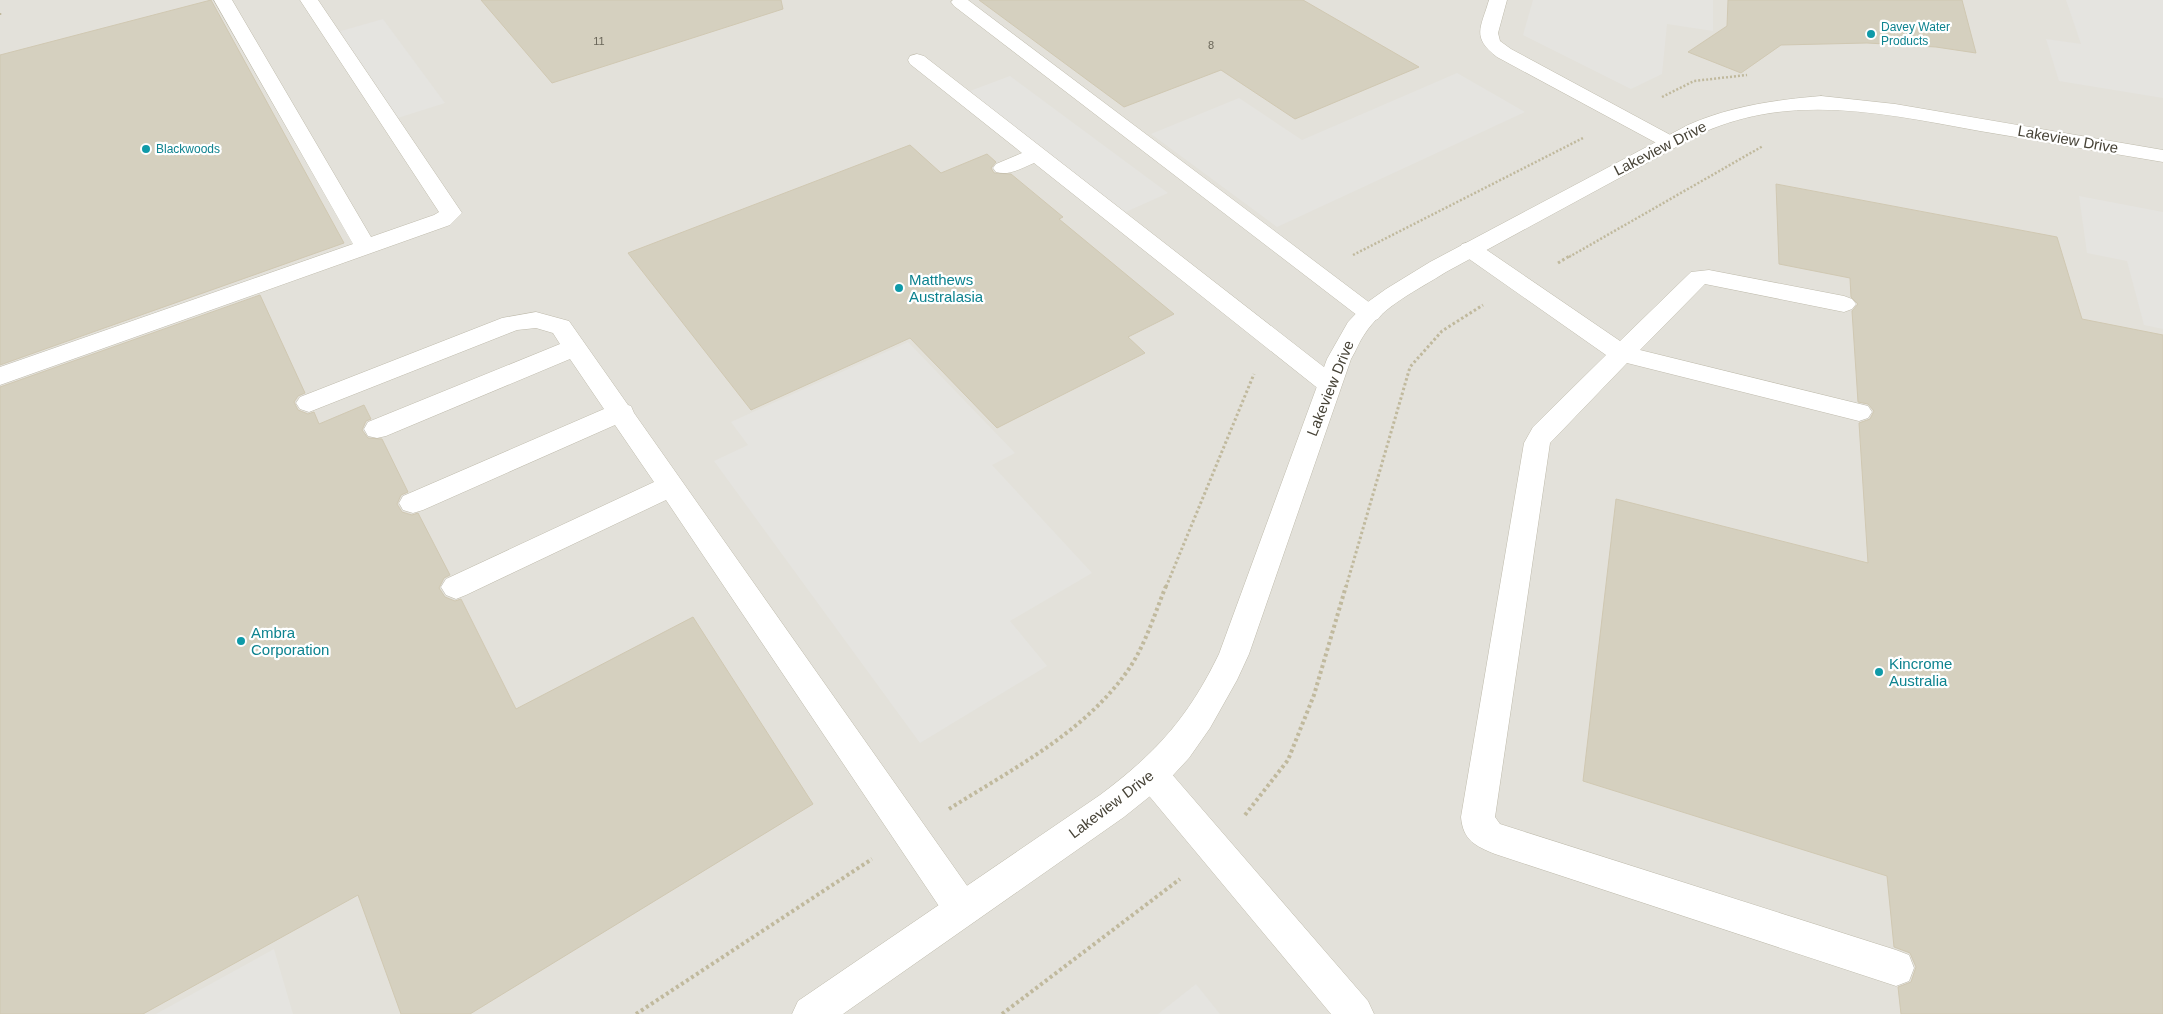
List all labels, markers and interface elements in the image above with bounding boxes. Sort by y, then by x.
place label: Davey Water Products [1881,20,1950,48]
marker: Davey Water Products [1865,28,1877,40]
house number: 11 [593,35,605,47]
house number: 8 [1208,39,1214,51]
street label: Lakeview Drive [1611,117,1709,179]
street label: Lakeview Drive [2016,122,2120,156]
place label: Blackwoods [156,142,220,156]
marker: Blackwoods [140,143,152,155]
place label: Matthews Australasia [909,271,984,305]
marker: Matthews Australasia [893,282,905,294]
street label: Lakeview Drive [1303,338,1357,438]
place label: Ambra Corporation [251,624,329,658]
marker: Ambra Corporation [235,635,247,647]
place label: Kincrome Australia [1889,655,1952,689]
marker: Kincrome Australia [1873,666,1885,678]
street label: Lakeview Drive [1065,767,1157,841]

